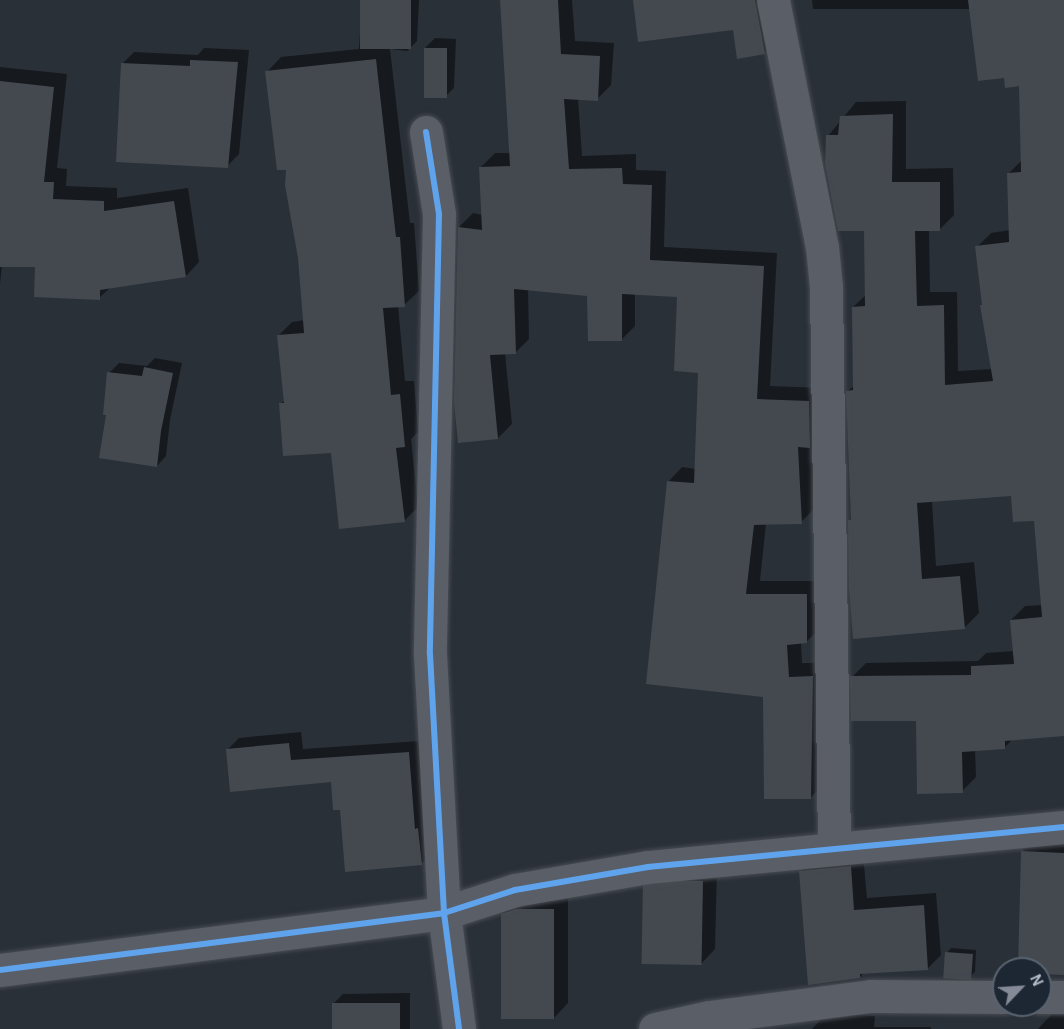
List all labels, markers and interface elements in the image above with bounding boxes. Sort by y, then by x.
north arrow [992,957,1052,1017]
text: N [1027,972,1046,989]

